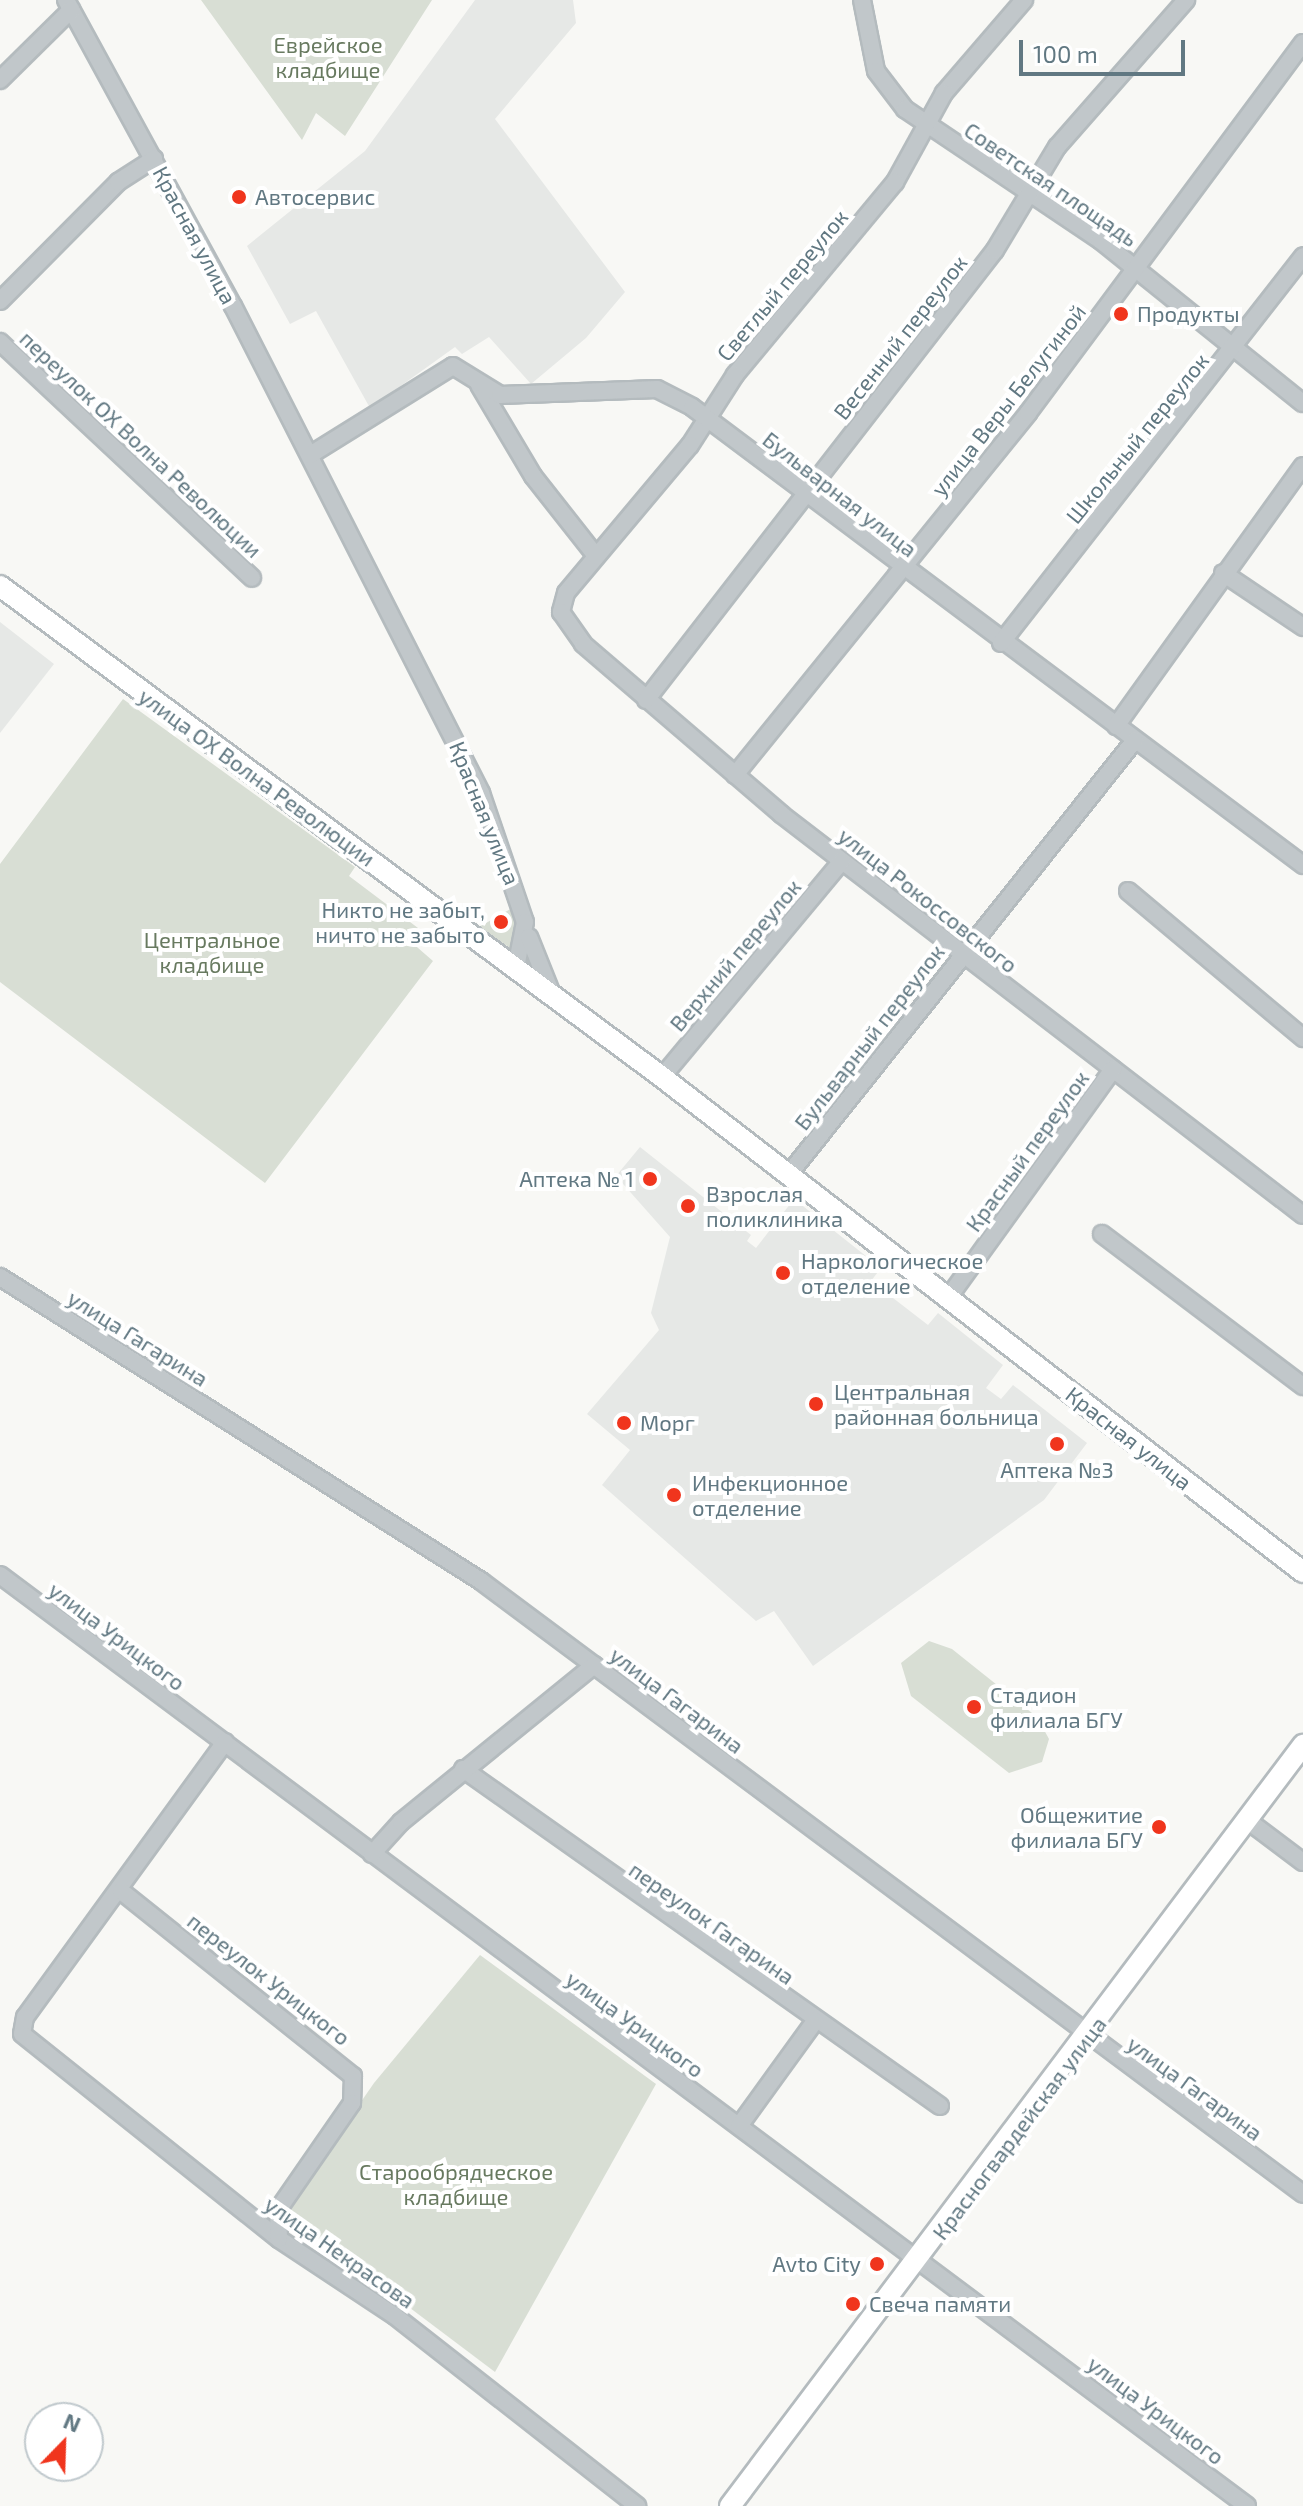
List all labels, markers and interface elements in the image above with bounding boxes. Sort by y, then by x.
scale bar [1023,24,1189,74]
park label: Еврейское кладбище [273,31,383,82]
text: 100 m [1033,39,1098,68]
street label: Советская площадь [959,116,1143,252]
street label: Красная улица [148,162,242,308]
place label: Автосервис [255,184,375,210]
marker: Автосервис [230,188,248,206]
street label: Светлый переулок [711,204,853,366]
street label: Весенний переулок [828,250,972,424]
street label: улица Веры Белугиной [925,299,1091,501]
place label: Продукты [1137,301,1240,327]
marker: Продукты [1112,305,1130,323]
street label: переулок ОХ Волна Революции [15,325,267,563]
street label: Школьный переулок [1060,347,1214,529]
street label: Бульварная улица [758,426,922,562]
street label: улица ОХ Волна Революции [134,682,380,872]
street label: Красная улица [444,737,526,889]
street label: улица Рокоссовского [833,822,1023,978]
street label: Верхний переулок [664,874,806,1036]
place label: Никто не забыт, ничто не забыто [315,896,485,948]
marker: Никто не забыт, ничто не забыто [492,913,510,931]
park label: Центральное кладбище [144,926,280,978]
street label: Бульварный переулок [788,939,950,1135]
street label: Красный переулок [960,1065,1094,1237]
place label: Аптека № 1 [519,1166,634,1192]
marker: Аптека № 1 [641,1170,659,1188]
place label: Взрослая поликлиника [706,1180,843,1232]
marker: Взрослая поликлиника [677,1195,699,1217]
place label: Наркологическое отделение [801,1247,983,1298]
marker: Наркологическое отделение [772,1262,794,1284]
street label: улица Гагарина [63,1284,213,1392]
place label: Центральная районная больница [834,1378,1039,1430]
street label: Красная улица [1061,1381,1197,1495]
marker: Центральная районная больница [805,1393,827,1415]
place label: Морг [640,1410,695,1436]
marker: Морг [615,1414,633,1432]
marker: Аптека №3 [1048,1435,1066,1453]
place label: Аптека №3 [1000,1457,1114,1483]
place label: Инфекционное отделение [692,1469,848,1520]
marker: Инфекционное отделение [663,1484,685,1506]
street label: улица Урицкого [44,1576,190,1696]
street label: улица Гагарина [605,1641,749,1759]
place label: Стадион филиала БГУ [990,1681,1123,1732]
marker: Стадион филиала БГУ [965,1698,983,1716]
place label: Общежитие филиала БГУ [1010,1801,1143,1852]
marker: Общежитие филиала БГУ [1150,1818,1168,1836]
street label: переулок Гагарина [624,1856,800,1990]
street label: переулок Урицкого [182,1907,356,2051]
street label: улица Урицкого [561,1965,709,2083]
street label: Красногвардейская улица [927,2011,1111,2245]
street label: улица Гагарина [1122,2030,1268,2146]
park label: Старообрядческое кладбище [359,2158,553,2210]
street label: улица Некрасова [260,2190,420,2314]
place label: Avto City [772,2251,861,2277]
marker: Avto City [868,2255,886,2273]
place label: Свеча памяти [869,2291,1011,2317]
marker: Свеча памяти [844,2295,862,2313]
street label: улица Урицкого [1083,2350,1229,2470]
north arrow [24,2402,104,2482]
text: N [60,2407,85,2437]

